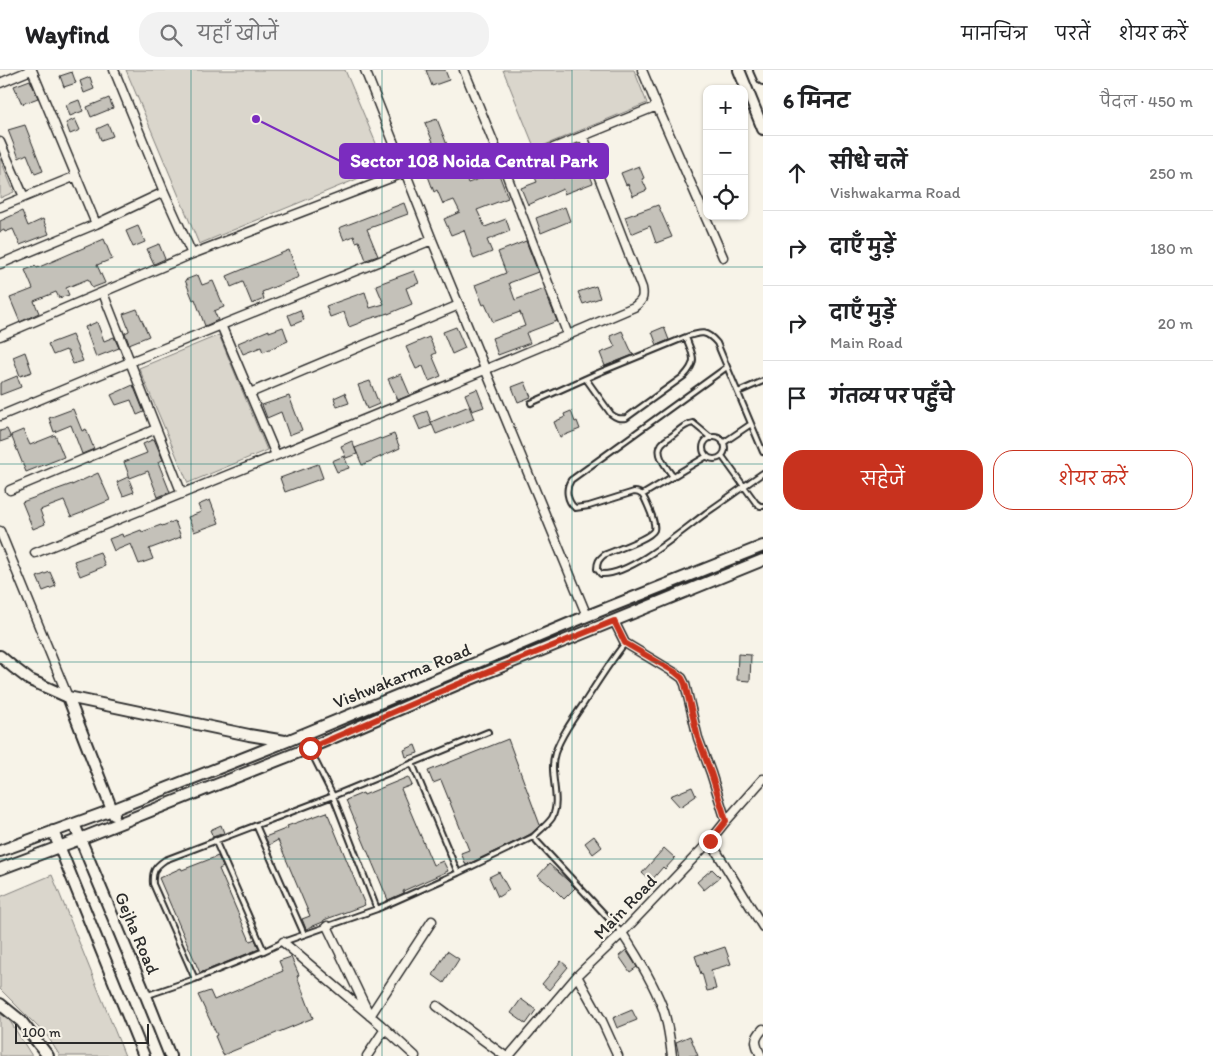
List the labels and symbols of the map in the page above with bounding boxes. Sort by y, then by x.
callout: Sector 108 Noida Central Park [340,144,608,178]
text: Sector 108 Noida Central Park [350,149,598,172]
street label: Vishwakarma Road [330,638,474,714]
route start [299,737,322,760]
route end [699,830,722,853]
street label: Main Road [589,870,662,944]
street label: Gejha Road [110,889,164,978]
scale bar [15,1021,149,1044]

